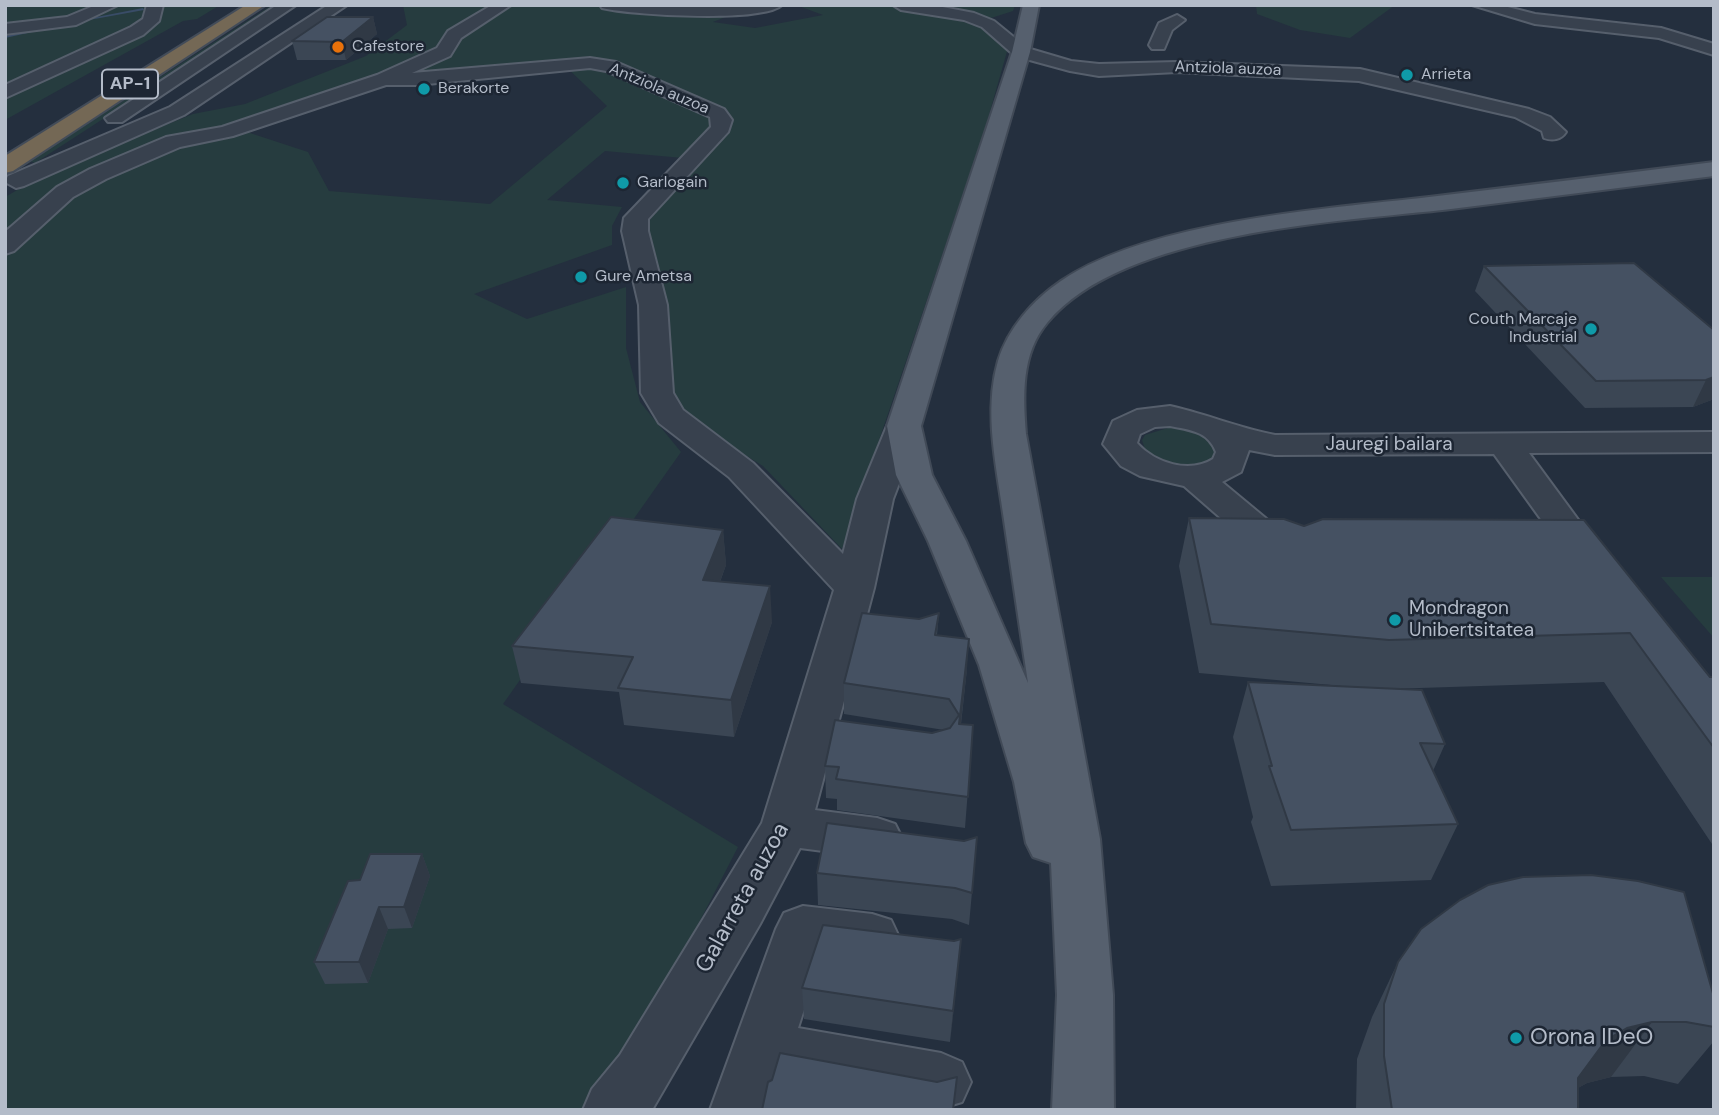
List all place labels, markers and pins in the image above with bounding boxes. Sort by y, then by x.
place label: Cafestore [352,37,424,57]
marker: Cafestore [330,39,346,55]
place label: Arrieta [1421,65,1471,85]
marker: Arrieta [1399,67,1415,83]
place label: Berakorte [438,79,509,99]
marker: Berakorte [416,81,432,97]
place label: Garlogain [637,173,707,193]
marker: Garlogain [615,175,631,191]
place label: Gure Ametsa [595,267,692,287]
marker: Gure Ametsa [573,269,589,285]
place label: Couth Marcaje Industrial [1469,310,1577,348]
marker: Couth Marcaje Industrial [1583,321,1599,337]
place label: Mondragon Unibertsitatea [1409,598,1534,642]
marker: Mondragon Unibertsitatea [1387,612,1403,628]
place label: Orona IDeO [1530,1024,1653,1052]
marker: Orona IDeO [1508,1030,1524,1046]

